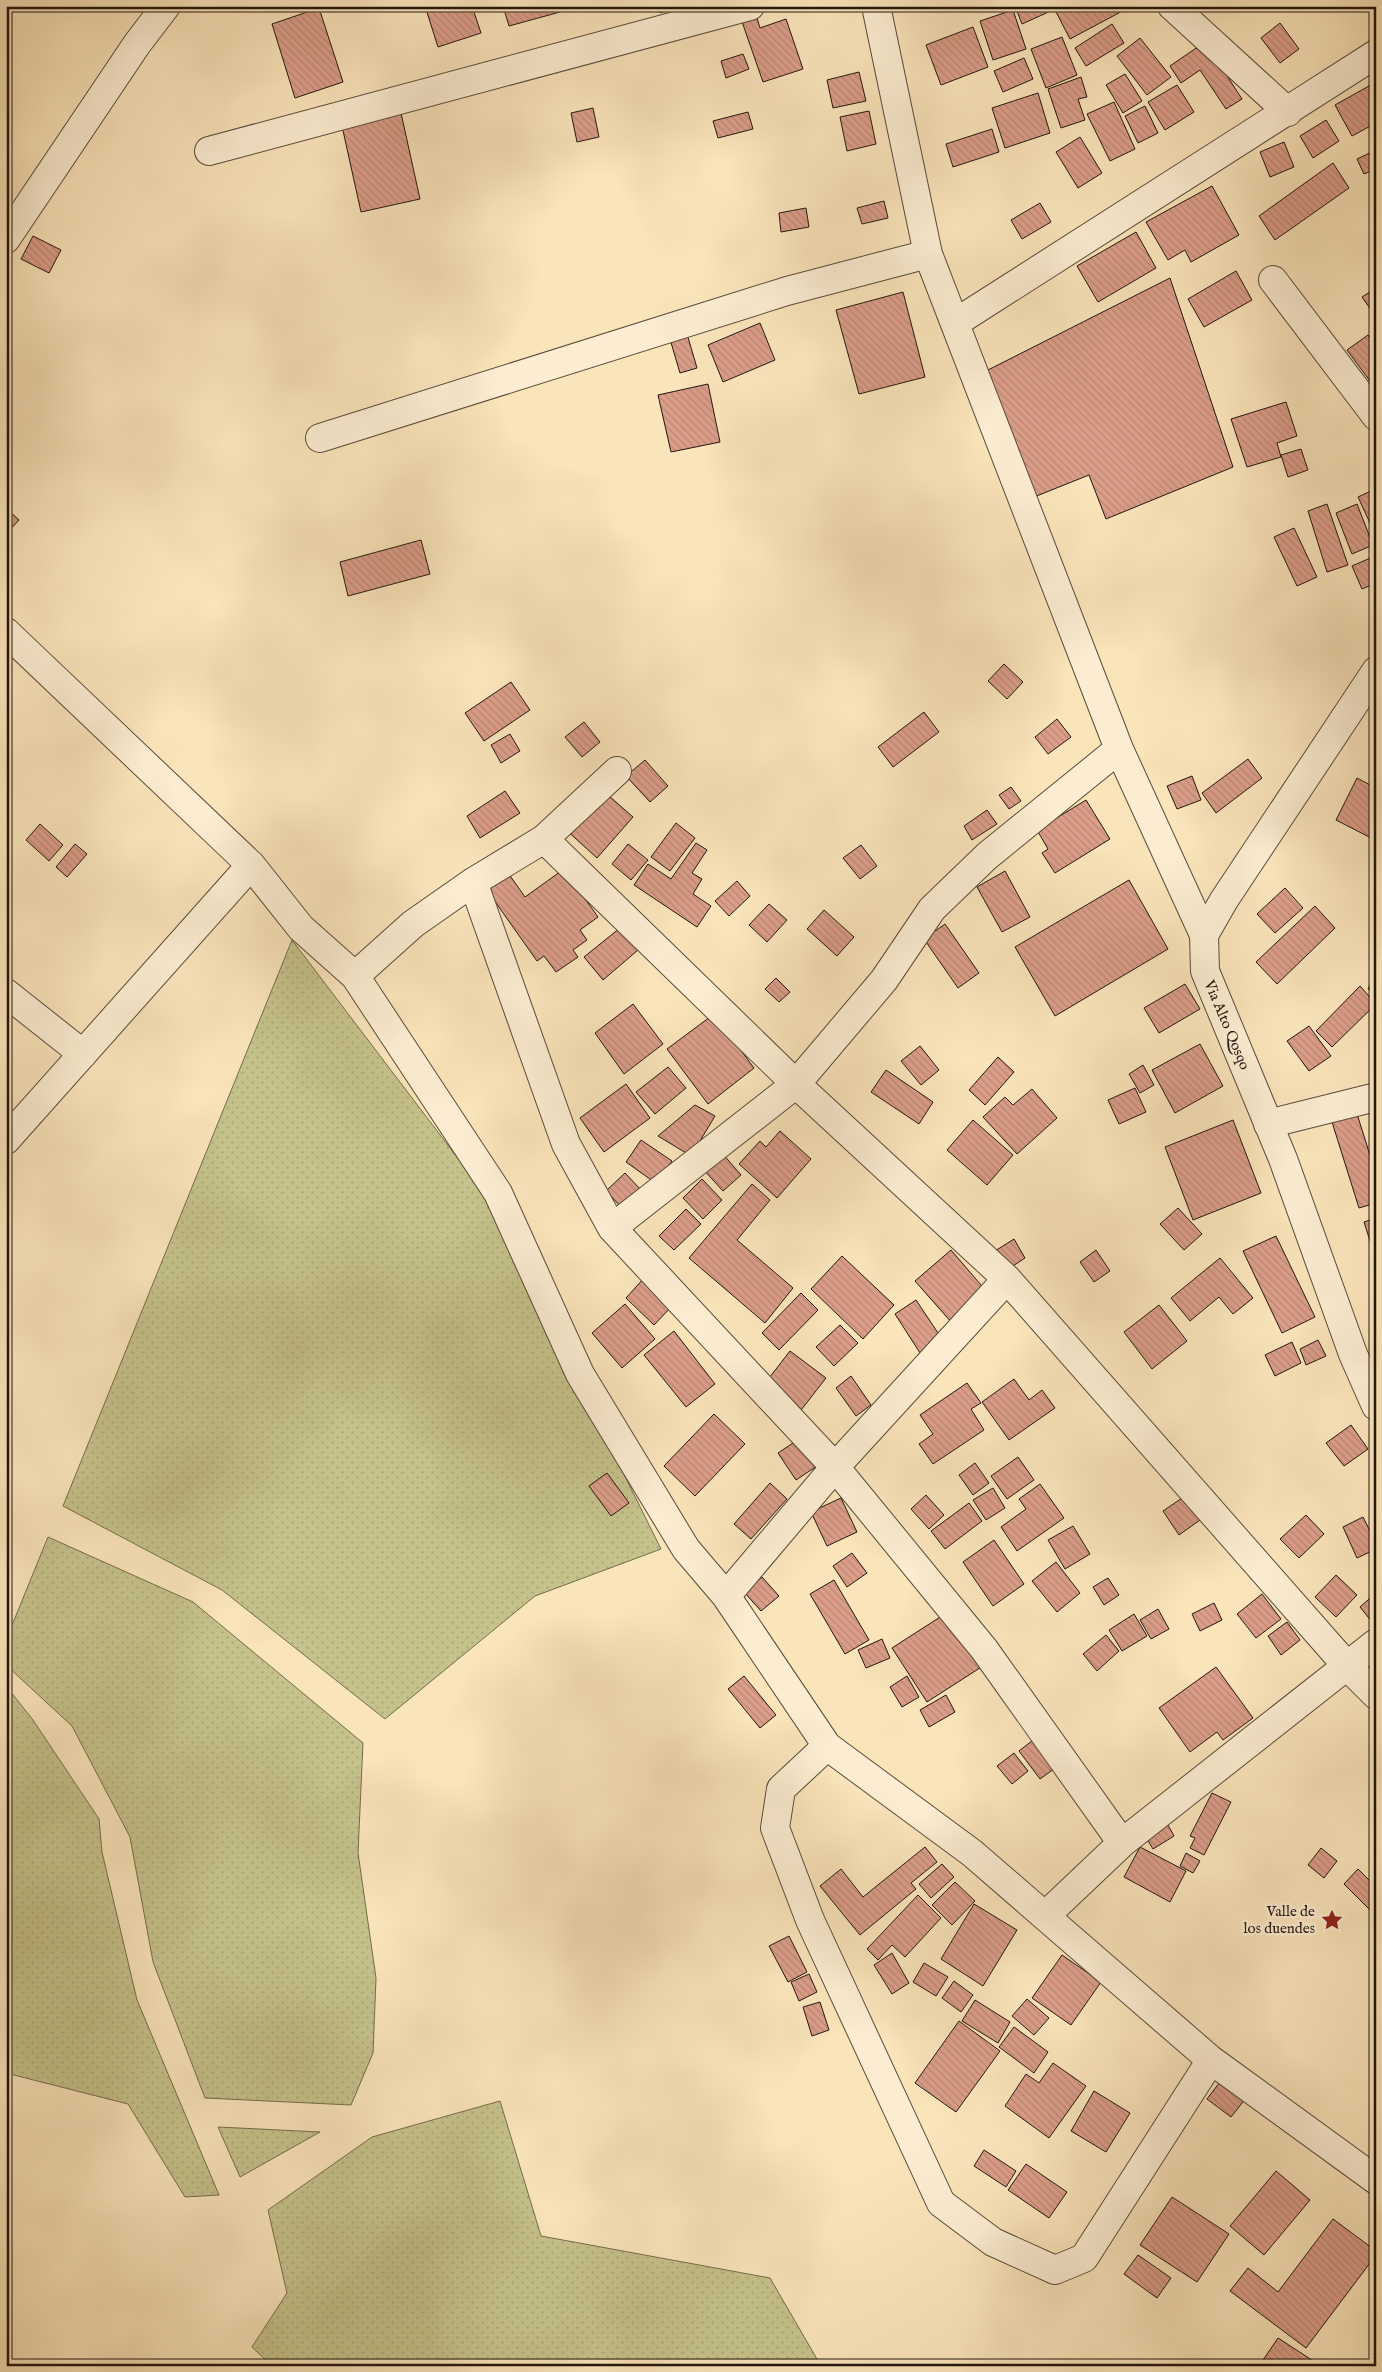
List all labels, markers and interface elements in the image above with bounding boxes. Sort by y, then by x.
street label: Via Alto Qosqo [1199,976,1254,1073]
place label: Valle de los duendes [1244,1902,1315,1938]
place icon: Valle de los duendes [1319,1907,1345,1933]

